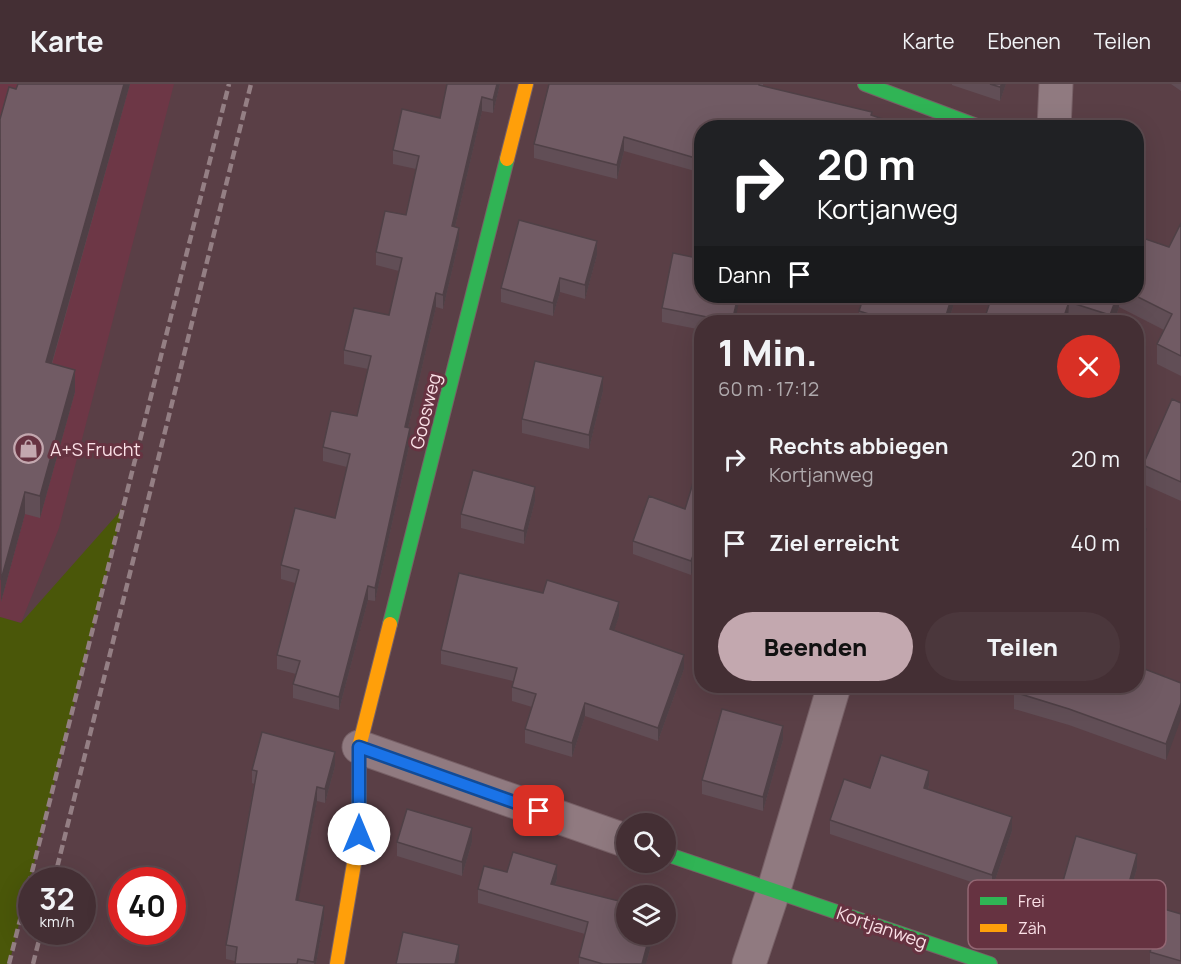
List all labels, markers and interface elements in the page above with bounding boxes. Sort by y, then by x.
text: Karte [30,22,104,60]
text: Karte [902,27,954,55]
text: Ebenen [987,27,1061,55]
text: Teilen [1094,27,1151,55]
text: 20 m [817,135,916,193]
icon: right [718,144,796,222]
text: Kortjanweg [817,190,958,227]
icon: arrive [783,258,816,291]
text: Dann [718,260,771,290]
text: 1 Min. [718,328,818,377]
button: close [1057,335,1120,398]
street label: Goosweg [404,370,446,452]
text: 60 m · 17:12 [718,375,819,402]
text: Rechts abbiegen [769,431,948,461]
shop icon: A+S Frucht [13,433,45,465]
place label: A+S Frucht [50,437,141,461]
icon: right [718,443,751,476]
text: 20 m [1071,444,1120,474]
text: Kortjanweg [769,461,874,488]
icon: arrive [718,527,751,560]
text: Ziel erreicht [769,528,900,558]
text: 40 m [1071,528,1120,558]
button: Beenden [718,612,913,681]
button: Teilen [925,612,1120,681]
pin [513,785,564,836]
icon: arrive [522,794,555,827]
position arrow [327,802,391,866]
map controls [616,813,676,945]
button: search [616,813,676,873]
speed limit sign: 40 [108,867,186,945]
text: 32 [39,878,75,919]
legend [968,880,1166,949]
button: layers [616,885,676,945]
text: Frei [1018,890,1045,912]
street label: Kortjanweg [834,900,930,954]
text: km/h [40,911,74,932]
text: Zäh [1018,917,1046,939]

